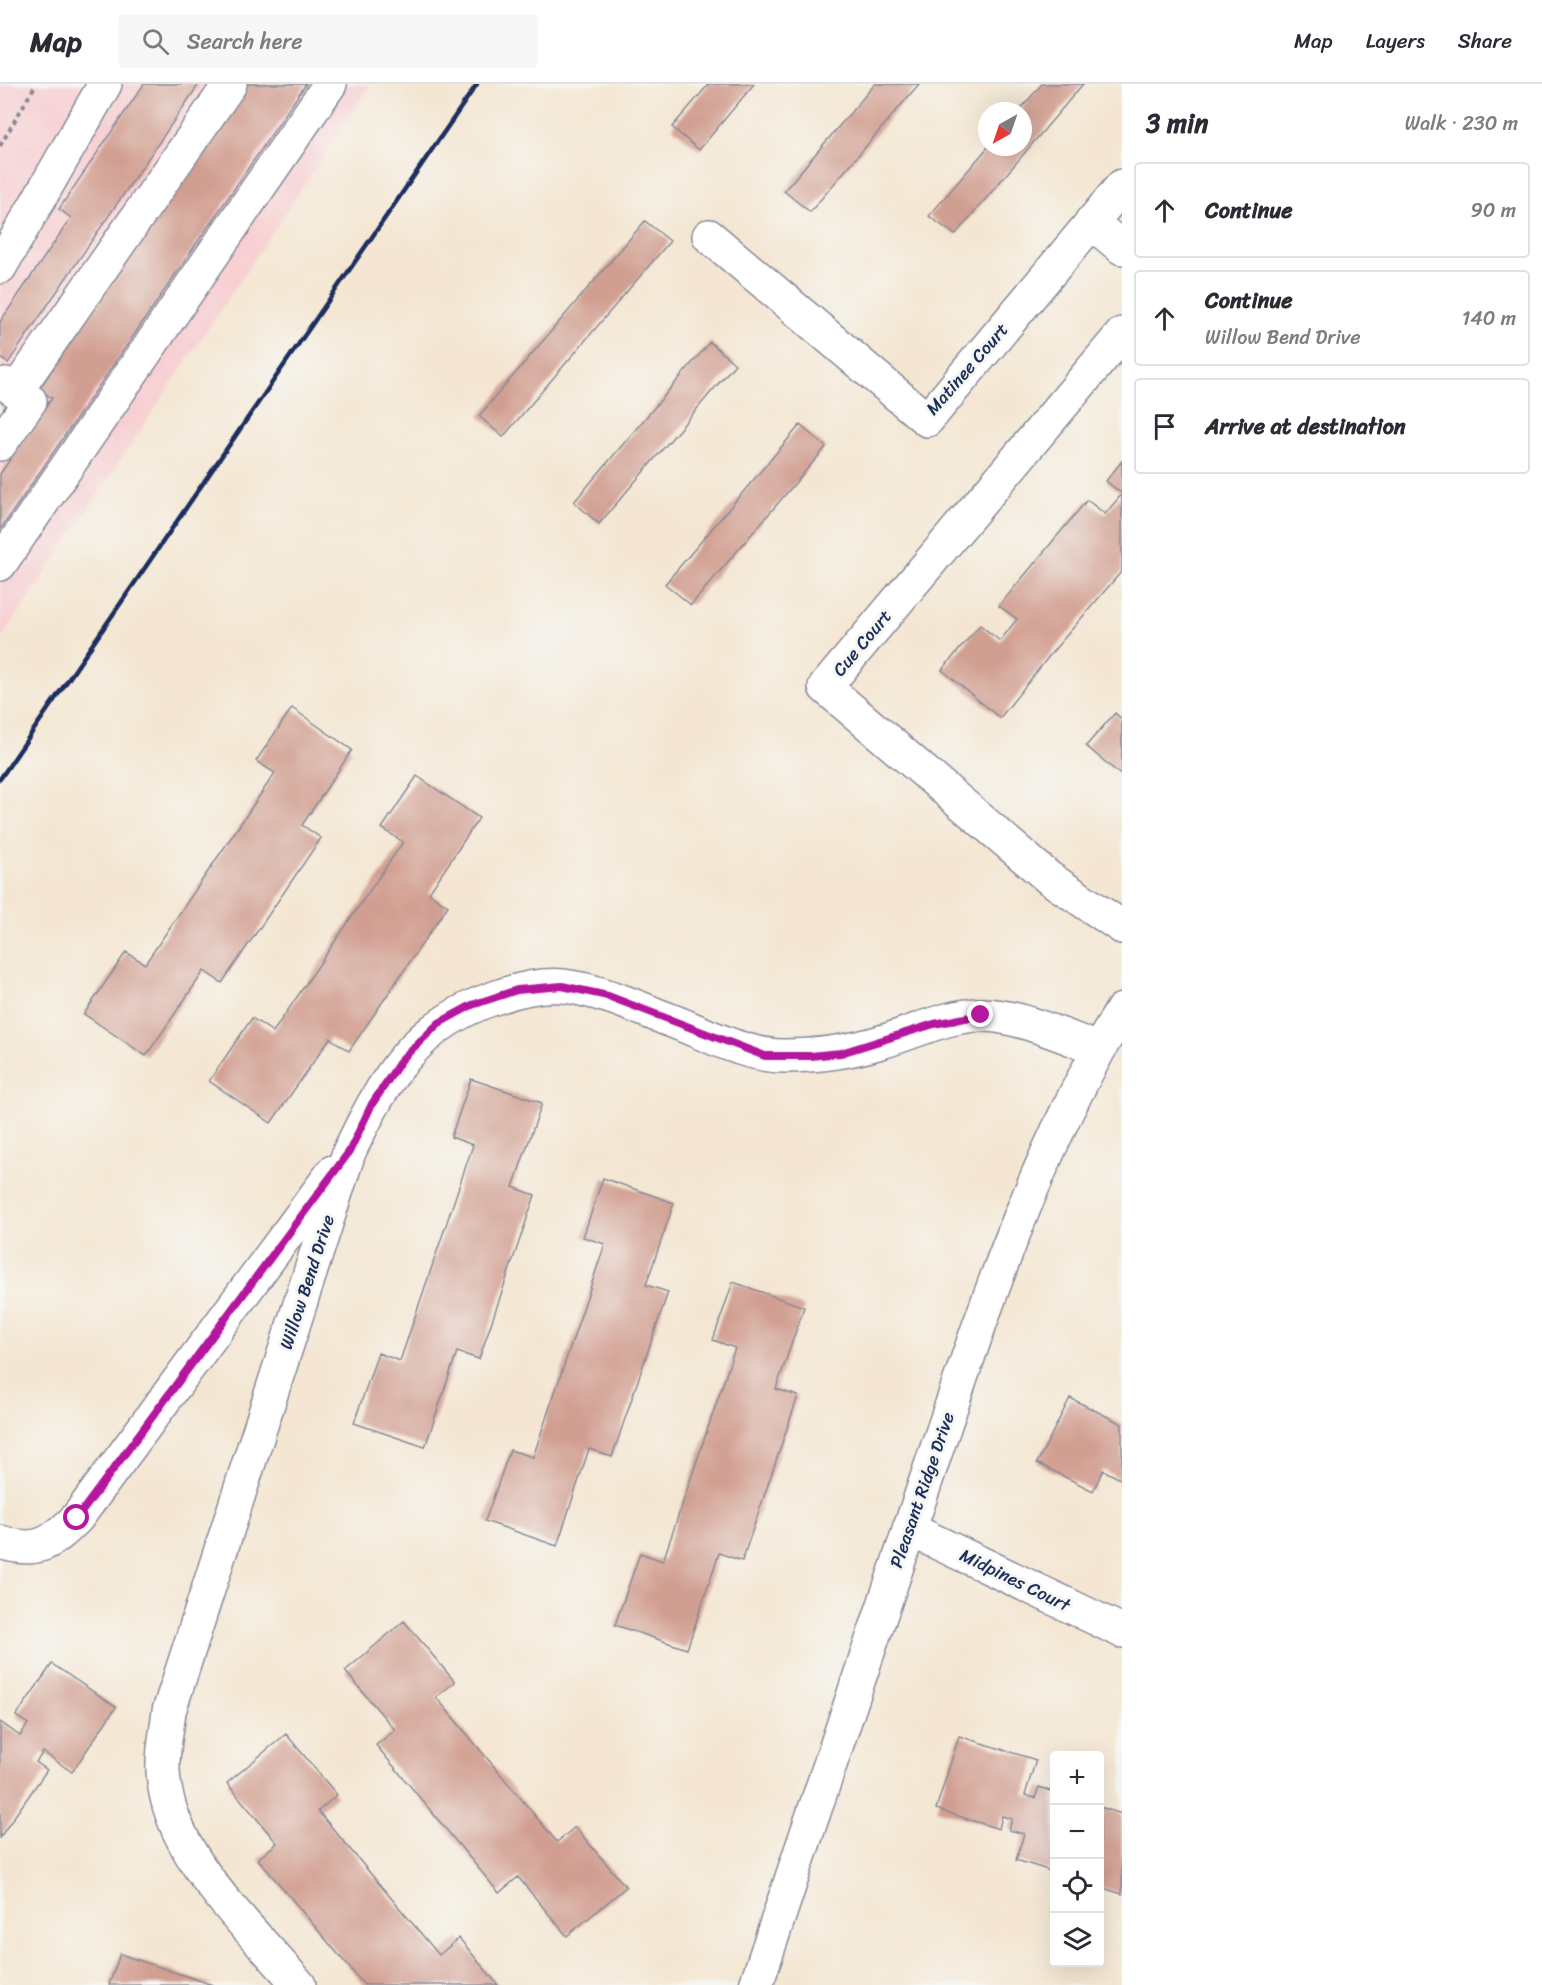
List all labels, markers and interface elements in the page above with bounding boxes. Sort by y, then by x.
search box [118,14,538,68]
text: Map [30,17,82,66]
text: Search here [187,22,303,61]
text: Map [1294,22,1333,60]
text: Layers [1366,22,1425,60]
text: Share [1458,22,1512,60]
icon: search [139,25,172,58]
text: 3 min [1146,100,1208,146]
north arrow [978,102,1032,156]
text: Walk · 230 m [1405,106,1518,141]
text: Continue [1205,191,1293,230]
text: 90 m [1471,193,1516,228]
icon: ahead [1148,194,1181,227]
text: Continue [1205,281,1293,320]
text: 140 m [1462,301,1516,336]
icon: ahead [1148,302,1181,335]
street label: Matinee Court [917,315,1017,423]
text: Willow Bend Drive [1205,320,1361,355]
text: Arrive at destination [1205,407,1406,446]
icon: arrive [1148,410,1181,443]
street label: Cue Court [824,602,900,684]
route end [967,1001,993,1027]
street label: Willow Bend Drive [270,1210,344,1354]
street label: Pleasant Ridge Drive [880,1408,964,1572]
route start [63,1504,89,1530]
street label: Midpines Court [954,1539,1076,1621]
map controls [1050,1751,1104,1967]
button: + [1050,1751,1104,1805]
button: − [1050,1805,1104,1859]
button: locate [1050,1859,1104,1913]
button: layers [1050,1913,1104,1967]

